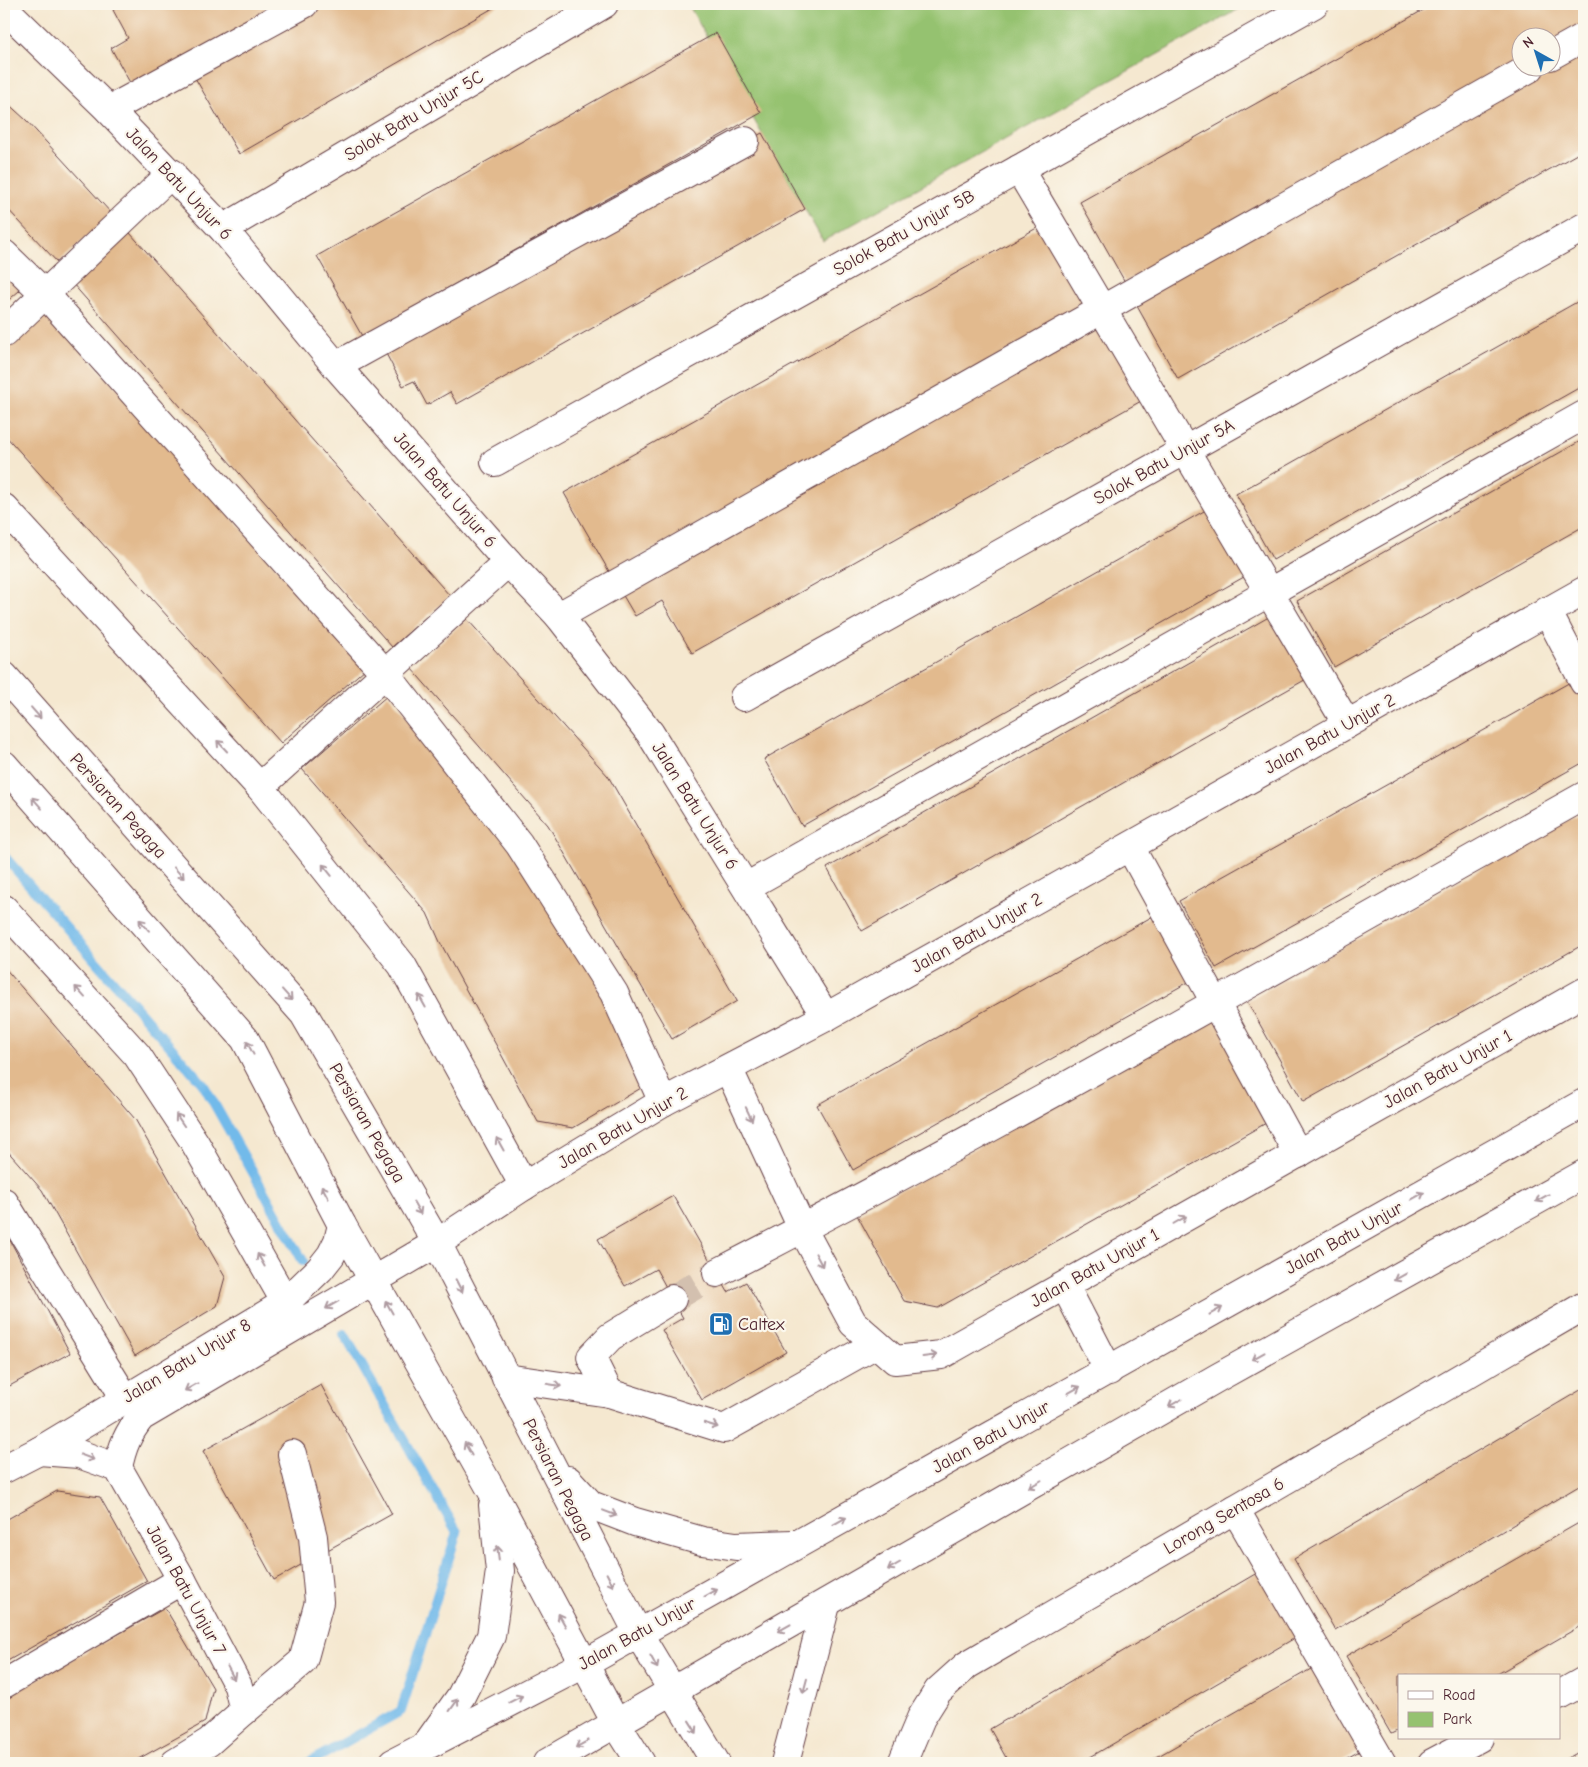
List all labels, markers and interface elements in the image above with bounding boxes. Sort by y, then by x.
north arrow [1510,28,1560,78]
text: N [1519,33,1537,52]
street label: Solok Batu Unjur 5C [341,66,487,166]
street label: Jalan Batu Unjur 6 [121,123,237,245]
street label: Solok Batu Unjur 5B [830,185,978,281]
street label: Solok Batu Unjur 5A [1090,415,1238,509]
street label: Jalan Batu Unjur 6 [389,428,501,552]
street label: Jalan Batu Unjur 2 [1261,689,1399,779]
one-way arrow [30,706,42,719]
street label: Jalan Batu Unjur 6 [647,738,743,874]
one-way arrow [216,739,228,752]
street label: Persiaran Pegaga [65,749,171,863]
one-way arrow [31,796,43,809]
one-way arrow [321,864,332,877]
one-way arrow [173,867,184,880]
street label: Jalan Batu Unjur 2 [908,888,1046,978]
one-way arrow [138,918,150,931]
one-way arrow [74,986,85,999]
one-way arrow [281,988,293,1001]
one-way arrow [417,994,426,1009]
street label: Jalan Batu Unjur 1 [1380,1025,1516,1113]
one-way arrow [245,1041,254,1056]
street label: Persiaran Pegaga [324,1060,410,1186]
street label: Jalan Batu Unjur 2 [555,1082,691,1174]
one-way arrow [745,1106,754,1121]
one-way arrow [174,1113,184,1127]
one-way arrow [495,1136,505,1151]
one-way arrow [320,1185,329,1200]
one-way arrow [1411,1191,1425,1201]
one-way arrow [1535,1193,1549,1203]
street label: Jalan Batu Unjur [1282,1197,1407,1279]
one-way arrow [412,1200,422,1214]
one-way arrow [1172,1215,1187,1225]
street label: Jalan Batu Unjur 1 [1027,1224,1163,1312]
one-way arrow [256,1253,266,1268]
one-way arrow [815,1253,825,1267]
one-way arrow [1392,1272,1407,1282]
one-way arrow [455,1278,464,1293]
one-way arrow [325,1300,339,1310]
one-way arrow [383,1300,393,1314]
one-way arrow [1208,1305,1222,1315]
fuel station icon: Caltex [708,1311,734,1337]
street label: Jalan Batu Unjur 8 [119,1314,255,1408]
place label: Caltex [738,1314,785,1335]
one-way arrow [922,1351,938,1361]
one-way arrow [1250,1351,1265,1361]
one-way arrow [546,1380,562,1390]
one-way arrow [185,1382,199,1392]
one-way arrow [1066,1385,1081,1395]
street label: Jalan Batu Unjur [929,1396,1054,1478]
one-way arrow [1169,1398,1183,1408]
street label: Persiaran Pegaga [518,1415,598,1545]
one-way arrow [703,1420,719,1430]
one-way arrow [463,1441,473,1456]
one-way arrow [79,1453,94,1462]
street label: Lorong Sentosa 6 [1160,1473,1288,1559]
one-way arrow [1028,1480,1042,1490]
one-way arrow [603,1509,618,1518]
one-way arrow [833,1515,847,1525]
street label: Jalan Batu Unjur 7 [142,1521,231,1659]
one-way arrow [494,1545,503,1561]
one-way arrow [887,1561,901,1571]
one-way arrow [605,1573,615,1588]
one-way arrow [704,1587,718,1597]
street label: Jalan Batu Unjur [575,1593,700,1675]
one-way arrow [557,1613,567,1628]
one-way arrow [776,1623,791,1633]
one-way arrow [650,1654,659,1669]
one-way arrow [226,1666,236,1681]
legend [1398,1674,1560,1740]
one-way arrow [800,1677,809,1693]
text: Road [1443,1686,1475,1704]
one-way arrow [508,1694,523,1703]
one-way arrow [449,1699,460,1712]
text: Park [1443,1710,1472,1728]
one-way arrow [688,1720,698,1734]
one-way arrow [575,1739,590,1749]

